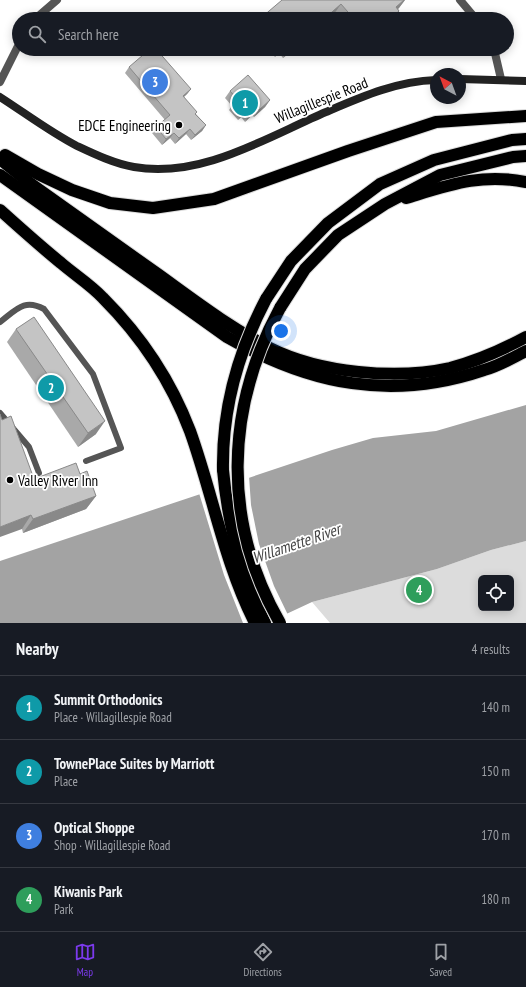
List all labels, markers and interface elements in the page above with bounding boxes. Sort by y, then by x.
search box [12,12,514,56]
icon: search [26,23,48,45]
text: Search here [58,25,119,44]
pin: 3 [142,67,168,97]
north arrow [430,68,466,104]
street label: Willagillespie Road [272,73,370,127]
pin: 1 [232,88,258,118]
place label: EDCE Engineering [78,116,171,135]
marker: EDCE Engineering [174,120,184,130]
your location [271,321,291,341]
pin: 2 [38,373,64,403]
place label: Valley River Inn [17,471,98,490]
marker: Valley River Inn [5,475,15,485]
water label: Willamette River [249,518,345,567]
pin: 4 [406,575,432,605]
map controls [478,575,514,611]
button: locate [478,575,514,611]
text: Nearby [16,638,59,660]
text: 4 results [471,641,510,658]
text: Summit Orthodonics [54,690,163,709]
text: 1 [26,699,32,716]
text: 140 m [481,699,510,716]
text: Place · Willagillespie Road [54,709,172,726]
text: TownePlace Suites by Marriott [54,754,214,773]
text: 2 [26,763,32,780]
text: 150 m [481,763,510,780]
text: Place [54,773,78,790]
text: Optical Shoppe [54,818,135,837]
text: 3 [26,827,32,844]
text: 170 m [481,827,510,844]
text: Shop · Willagillespie Road [54,837,170,854]
text: Kiwanis Park [54,882,122,901]
text: 4 [26,891,32,908]
text: 180 m [481,891,510,908]
text: Park [54,901,73,918]
tab: Map [74,941,96,979]
tab: Directions [244,941,282,979]
tab: Saved [429,941,452,979]

